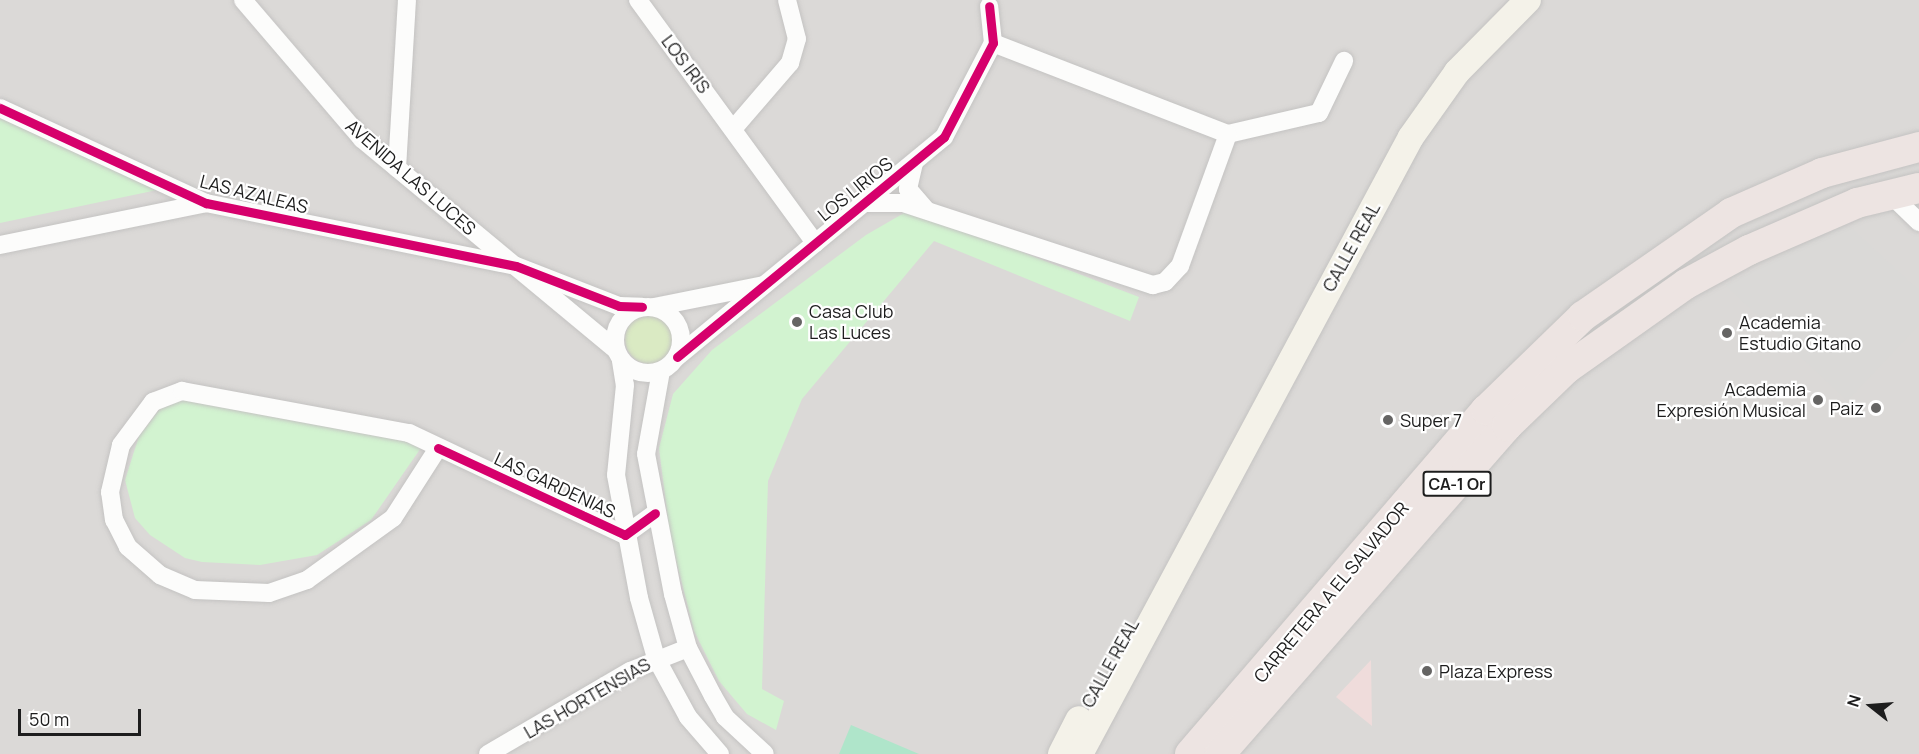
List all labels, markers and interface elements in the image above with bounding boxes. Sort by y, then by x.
street label: LOS IRIS [657,31,715,97]
street label: AVENIDA LAS LUCES [342,115,480,239]
street label: LOS LIRIOS [813,152,897,226]
street label: LAS AZALEAS [198,170,310,218]
street label: CALLE REAL [1318,199,1384,295]
place label: Casa Club Las Luces [809,301,893,344]
place label: Academia Estudio Gitano [1739,312,1861,354]
marker: Casa Club Las Luces [790,315,804,329]
marker: Academia Estudio Gitano [1720,326,1734,340]
place label: Academia Expresión Musical [1657,379,1806,422]
marker: Academia Expresión Musical [1811,393,1825,407]
place label: Paiz [1830,397,1864,419]
marker: Paiz [1869,401,1883,415]
place label: Super 7 [1400,409,1462,431]
marker: Super 7 [1381,413,1395,427]
street label: LAS GARDENIAS [491,448,619,522]
road number: CA-1 Or [1422,471,1492,497]
street label: CARRETERA A EL SALVADOR [1249,497,1413,687]
street label: CALLE REAL [1077,615,1143,711]
street label: LAS HORTENSIAS [520,653,654,743]
place label: Plaza Express [1439,660,1553,682]
marker: Plaza Express [1420,664,1434,678]
north arrow [1841,676,1901,736]
text: N [1842,692,1866,709]
scale bar [21,697,144,735]
text: 50 m [29,707,69,731]

